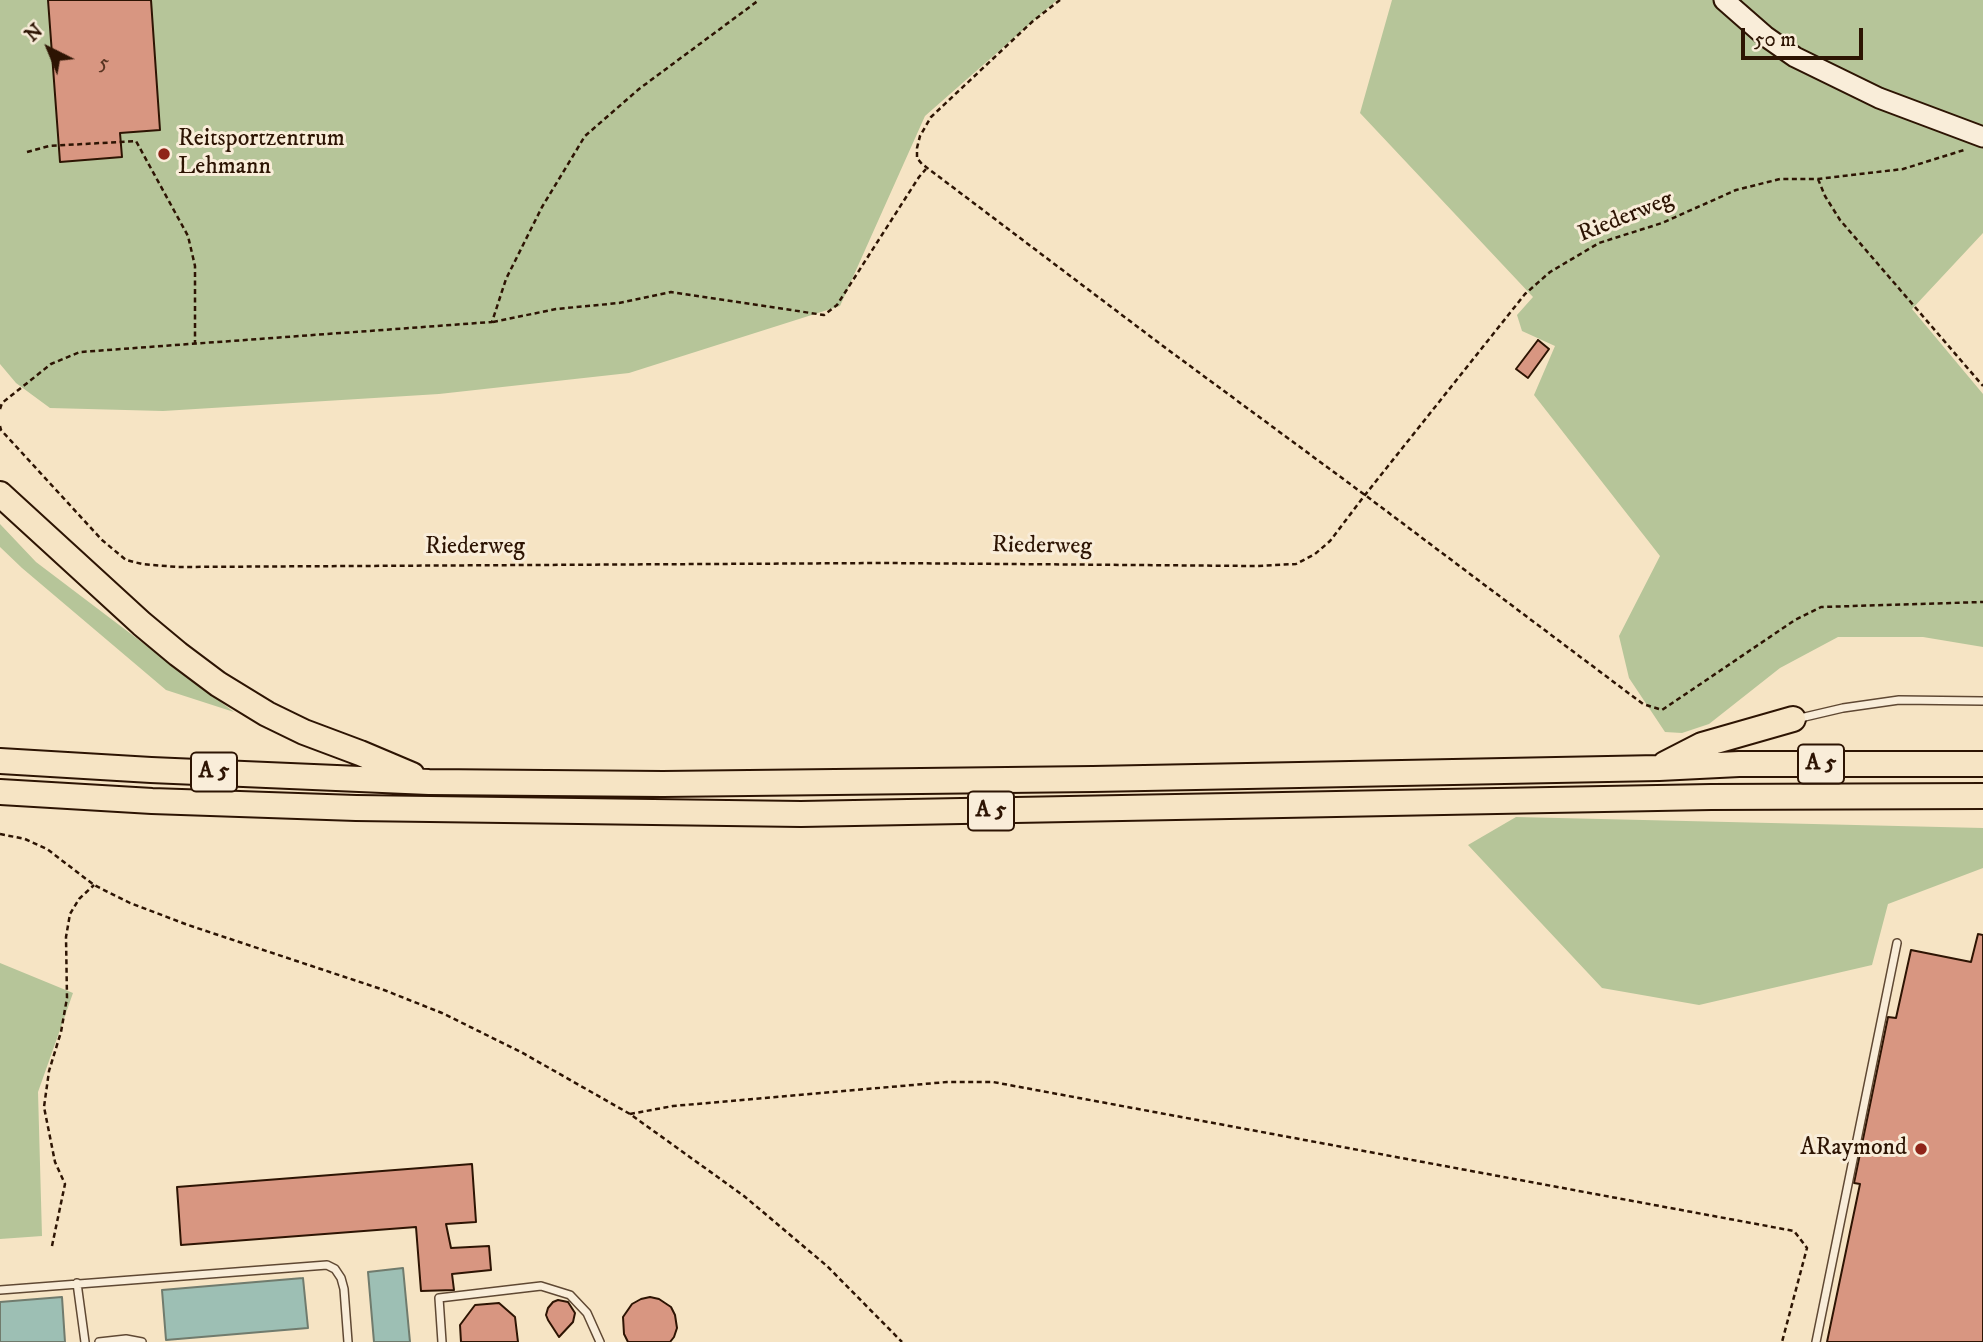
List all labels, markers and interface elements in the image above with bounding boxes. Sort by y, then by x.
north arrow [14,14,84,84]
scale bar [1745,14,1868,58]
text: N [21,20,48,47]
text: 50 m [1754,27,1796,53]
house number: 5 [99,52,109,78]
place label: Reitsportzentrum Lehmann [178,126,345,182]
marker: Reitsportzentrum Lehmann [156,146,172,162]
street label: Riederweg [1574,186,1678,250]
street label: Riederweg [992,532,1092,562]
street label: Riederweg [425,534,525,562]
road number: A 5 [1798,744,1844,784]
road number: A 5 [191,752,237,792]
road number: A 5 [968,792,1014,831]
place label: ARaymond [1800,1135,1907,1163]
marker: ARaymond [1913,1141,1929,1157]

